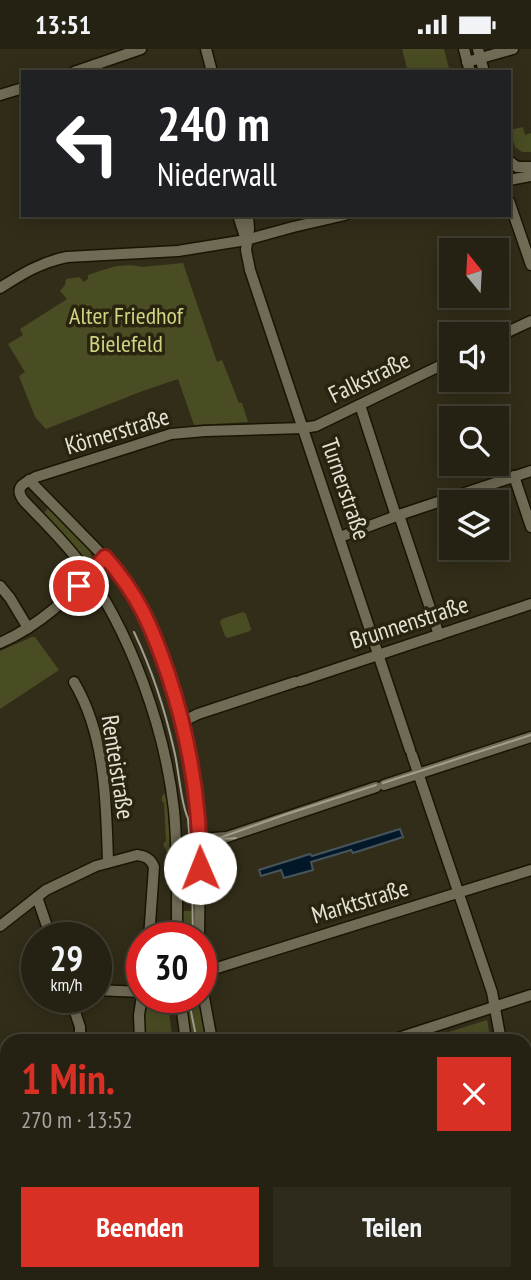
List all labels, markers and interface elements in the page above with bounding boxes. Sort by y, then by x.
text: 13:51 [35,8,91,41]
text: 240 m [157,91,270,155]
icon: left [42,98,133,189]
text: Niederwall [157,153,277,195]
north arrow [439,238,509,308]
map controls [439,238,509,560]
park label: Alter Friedhof Bielefeld [69,300,184,359]
button: sound [439,322,509,392]
street label: Falkstraße [323,344,415,410]
street label: Körnerstraße [61,400,173,462]
button: search [439,406,509,476]
street label: Turnerstraße [314,434,378,544]
button: layers [439,490,509,560]
pin [49,556,109,616]
icon: arrive [60,567,98,605]
street label: Brunnenstraße [346,588,472,656]
street label: Renteistraße [94,713,142,821]
position arrow [163,831,237,905]
street label: Marktstraße [308,872,412,930]
speed limit sign: 30 [126,922,217,1013]
text: 29 [50,935,83,981]
text: km/h [51,973,82,996]
text: 1 Min. [21,1051,115,1106]
button: close [437,1057,511,1131]
text: 270 m · 13:52 [21,1105,133,1134]
button: Beenden [21,1187,259,1267]
button: Teilen [273,1187,511,1267]

